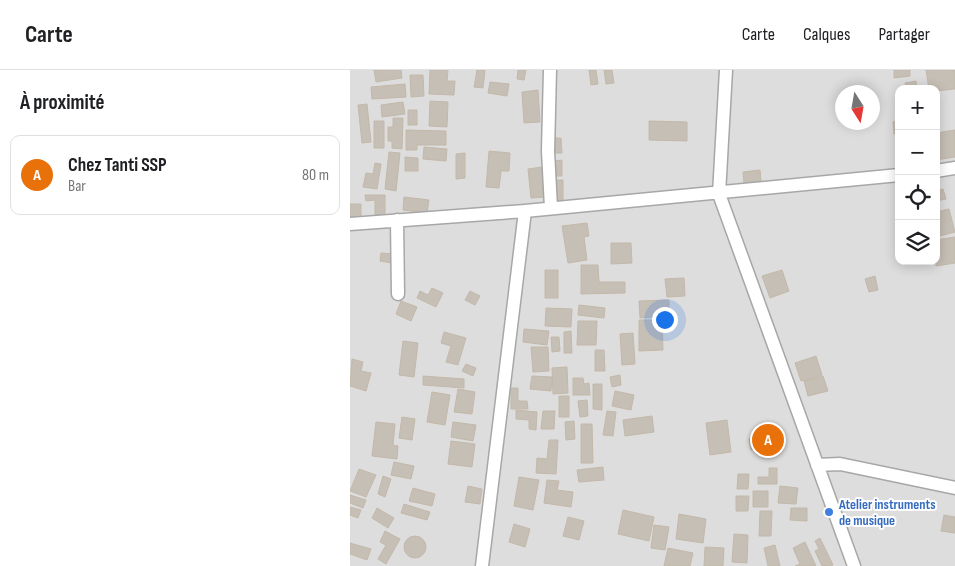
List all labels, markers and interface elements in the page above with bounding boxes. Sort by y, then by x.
text: Carte [25,20,73,49]
text: Carte [742,24,775,45]
text: Calques [803,24,850,45]
text: Partager [878,24,930,45]
north arrow [835,85,880,130]
map controls [895,85,940,265]
button: + [895,85,940,130]
text: À proximité [20,90,105,115]
button: − [895,130,940,175]
text: Chez Tanti SSP [68,154,167,177]
text: A [33,166,41,185]
text: 80 m [302,166,329,185]
button: locate [895,175,940,220]
text: Bar [68,177,86,196]
button: layers [895,220,940,265]
your location [652,307,678,333]
pin: A [752,421,784,459]
place label: Atelier instruments de musique [838,496,936,529]
marker: Atelier instruments de musique [823,506,835,518]

